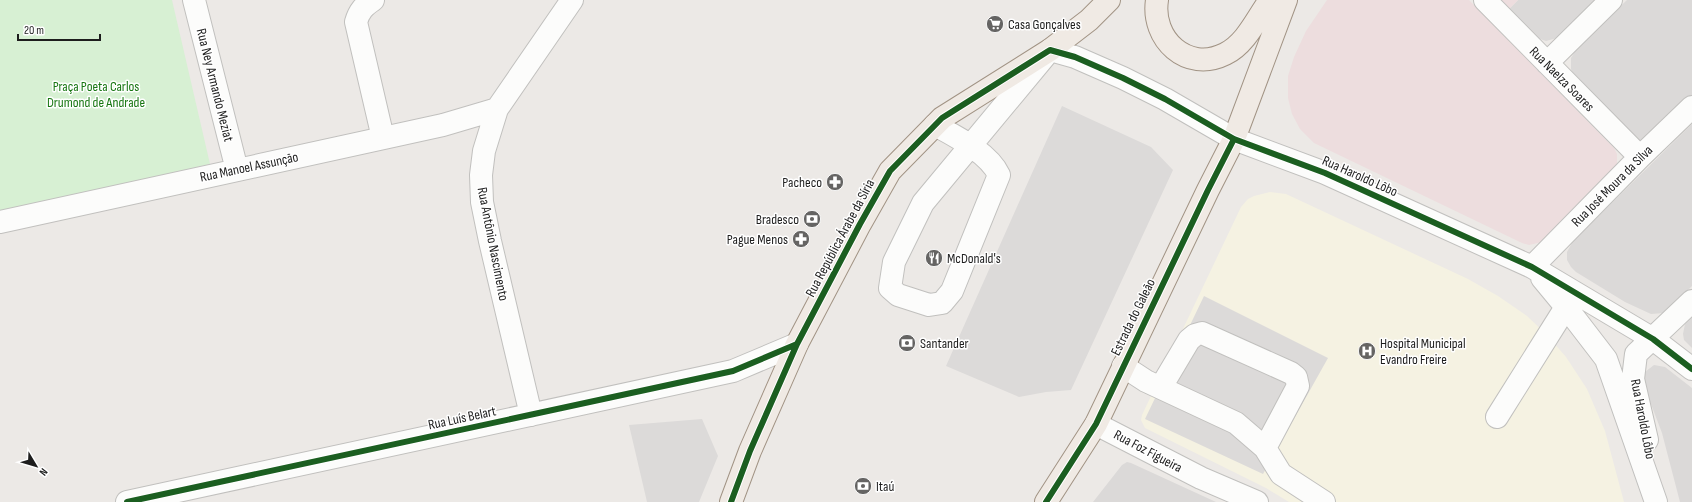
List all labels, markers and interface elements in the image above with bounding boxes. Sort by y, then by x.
supermarket icon: Casa Gonçalves [985,14,1005,34]
scale bar [18,16,100,42]
place label: Casa Gonçalves [1008,16,1081,33]
text: 20 m [24,23,44,38]
street label: Rua Ney Armando Meziat [193,27,237,143]
street label: Rua Naelza Soares [1526,43,1598,115]
park label: Praça Poeta Carlos Drumond de Andrade [47,78,145,111]
street label: Rua José Moura da Silva [1568,142,1656,230]
street label: Rua Manoel Assunção [198,148,300,186]
street label: Rua Haroldo Lôbo [1320,152,1401,200]
pharmacy icon: Pacheco [825,172,845,192]
place label: Pacheco [782,174,822,191]
street label: Rua República Árabe da Síria [802,176,878,300]
street label: Rua Antônio Nascimento [474,186,512,302]
bank icon: Bradesco [802,209,822,229]
place label: Bradesco [756,211,799,228]
pharmacy icon: Pague Menos [791,229,811,249]
place label: Pague Menos [727,231,788,248]
restaurant icon: McDonald's [924,248,944,268]
place label: McDonald's [947,250,1001,267]
street label: Estrada do Galeão [1107,276,1159,358]
bank icon: Santander [897,333,917,353]
place label: Santander [920,335,969,352]
place label: Hospital Municipal Evandro Freire [1380,335,1466,368]
hospital icon: Hospital Municipal Evandro Freire [1357,341,1377,361]
street label: Rua Haroldo Lôbo [1627,378,1659,461]
street label: Rua Luís Belart [426,402,498,434]
street label: Rua Foz Figueira [1111,426,1185,476]
north arrow [16,446,56,486]
text: N [36,466,50,478]
bank icon: Itaú [853,476,873,496]
place label: Itaú [876,478,894,495]

